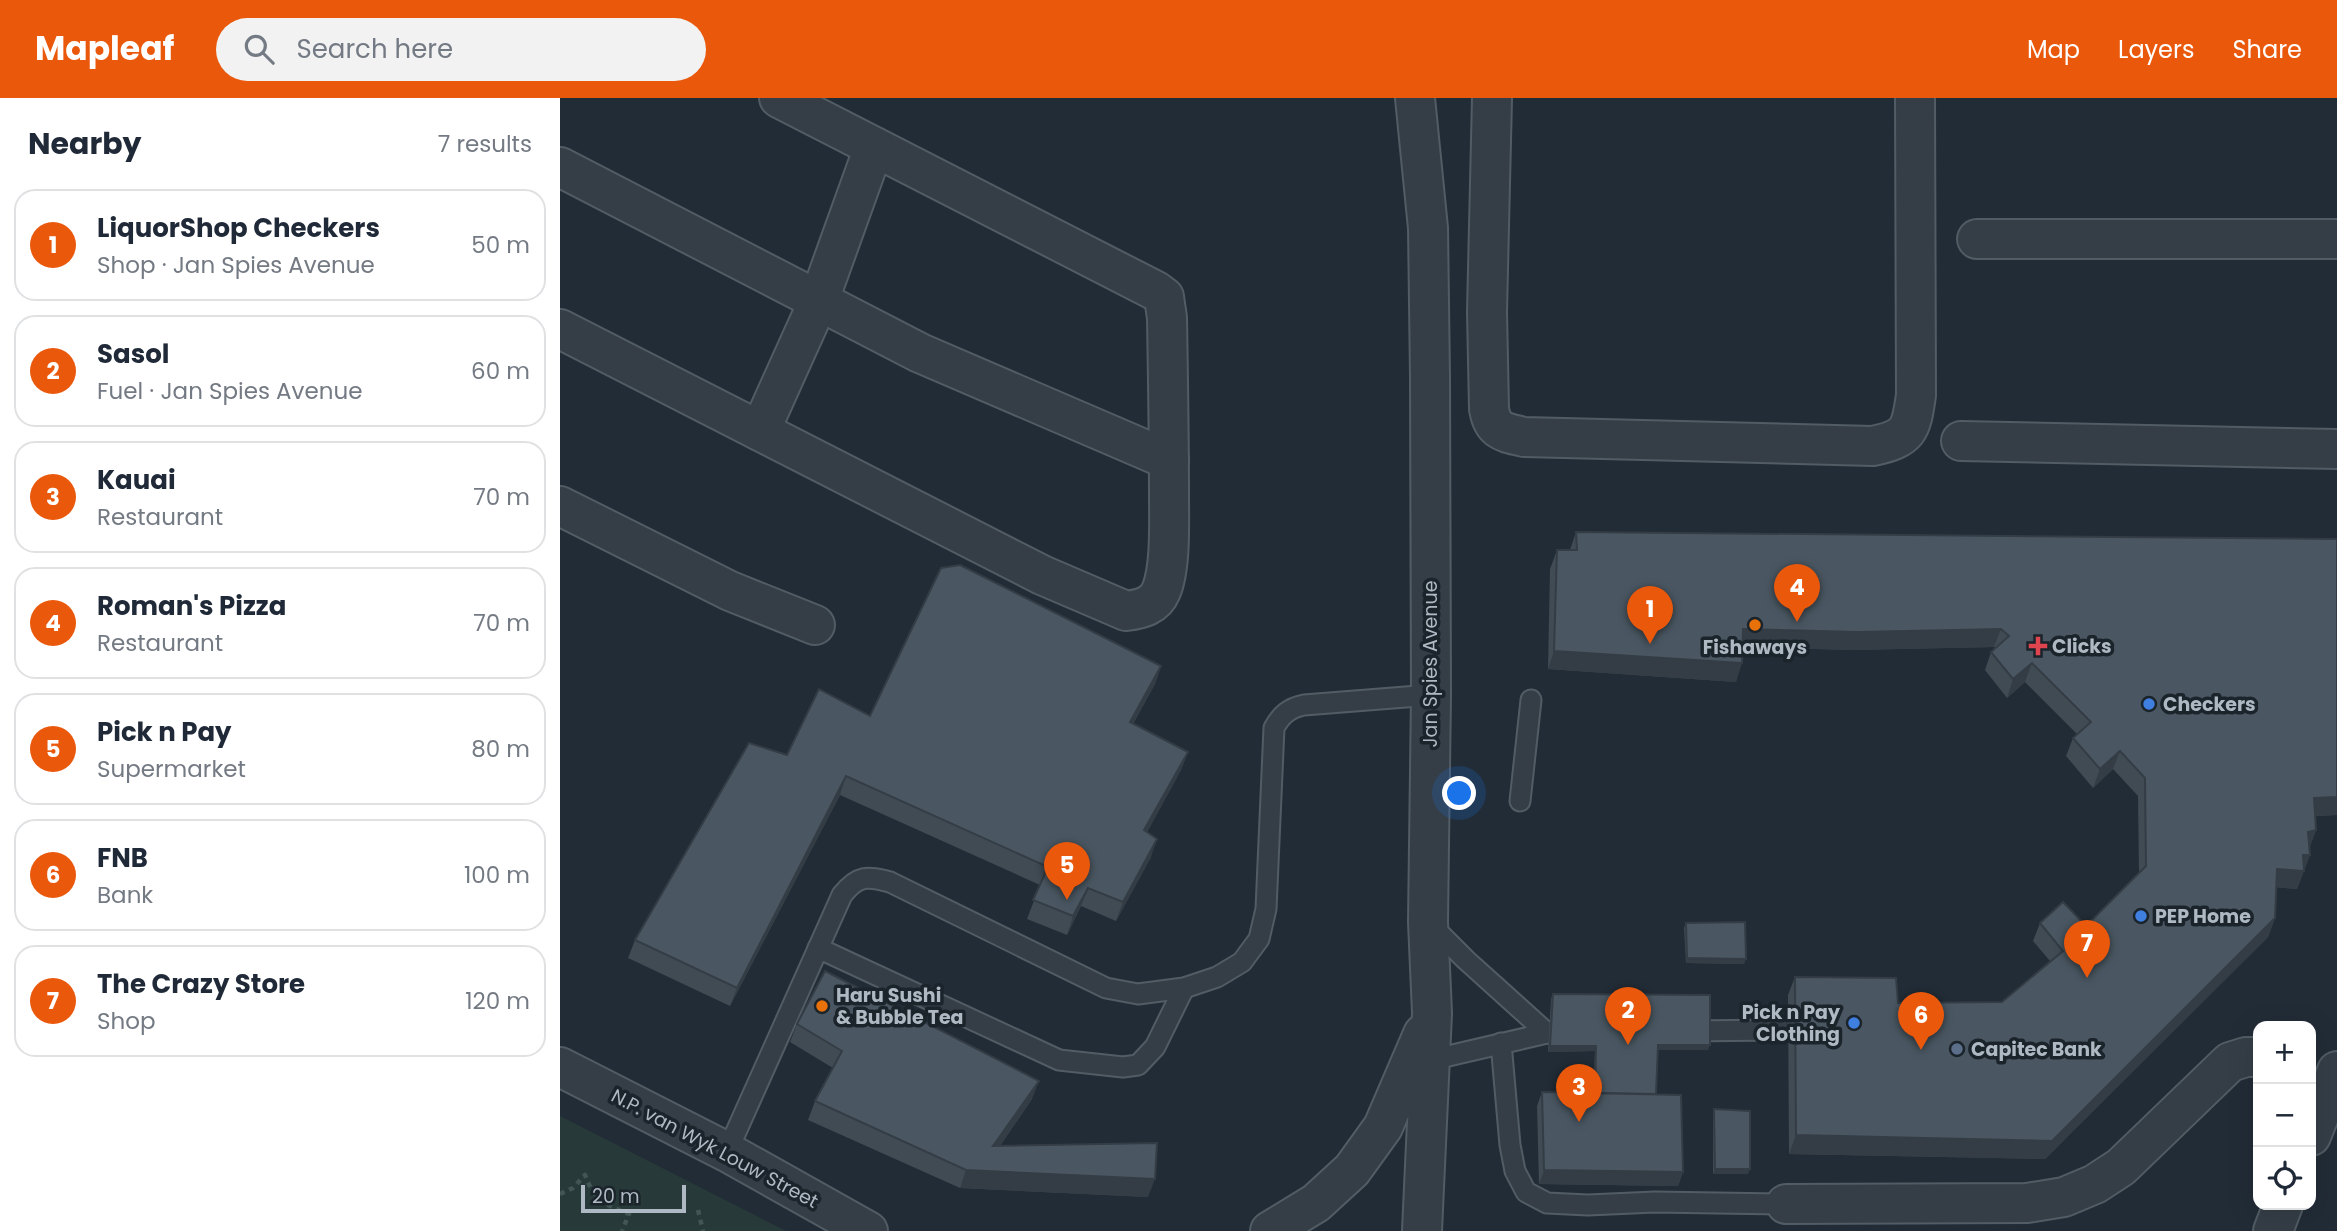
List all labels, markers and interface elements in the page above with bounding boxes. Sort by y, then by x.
search box [216,18,706,81]
text: Mapleaf [35,25,174,72]
icon: search [240,30,278,68]
text: Search here [296,31,453,67]
text: Map [2027,33,2080,66]
text: Layers [2118,33,2194,66]
text: Share [2232,33,2302,66]
text: Nearby [28,122,142,165]
text: 7 results [438,128,532,160]
text: LiquorShop Checkers [97,210,380,246]
text: 1 [49,229,57,261]
text: 50 m [471,229,530,261]
text: Shop · Jan Spies Avenue [97,249,375,281]
text: Sasol [97,336,169,372]
text: 2 [46,355,60,387]
text: 60 m [471,355,530,387]
text: Fuel · Jan Spies Avenue [97,375,362,407]
text: Kauai [97,462,176,498]
text: 3 [46,481,60,513]
text: 70 m [473,481,530,513]
text: Restaurant [97,501,223,533]
pin: 4 [1774,564,1820,622]
street label: Jan Spies Avenue [1417,581,1444,747]
pin: 1 [1627,586,1673,644]
text: Roman's Pizza [97,588,286,624]
text: 4 [45,607,61,639]
text: 70 m [473,607,530,639]
marker: Fishaways [1747,617,1763,633]
text: Restaurant [97,627,223,659]
place label: Clicks [2052,633,2112,660]
place label: Fishaways [1703,634,1807,661]
marker: Clicks [2030,638,2046,654]
place label: Checkers [2163,691,2256,718]
marker: Checkers [2141,696,2157,712]
text: Pick n Pay [97,714,232,750]
text: 5 [46,733,60,765]
text: 80 m [471,733,530,765]
text: Supermarket [97,753,246,785]
your location [1442,776,1476,810]
text: FNB [97,840,148,876]
pin: 5 [1044,842,1090,900]
text: 6 [46,859,60,891]
text: 100 m [464,859,530,891]
text: Bank [97,879,153,911]
place label: PEP Home [2155,903,2251,930]
marker: PEP Home [2133,908,2149,924]
pin: 7 [2064,920,2110,978]
text: The Crazy Store [97,966,305,1002]
place label: Haru Sushi & Bubble Tea [836,982,964,1031]
text: 7 [47,985,59,1017]
text: 120 m [465,985,530,1017]
pin: 2 [1605,987,1651,1045]
pin: 6 [1898,992,1944,1050]
marker: Haru Sushi & Bubble Tea [814,998,830,1014]
place label: Pick n Pay Clothing [1742,999,1841,1048]
text: Shop [97,1005,156,1037]
marker: Pick n Pay Clothing [1846,1015,1862,1031]
map controls [2253,1021,2316,1210]
button: + [2253,1021,2316,1084]
place label: Capitec Bank [1971,1036,2102,1063]
marker: Capitec Bank [1949,1041,1965,1057]
pin: 3 [1556,1064,1602,1122]
street label: N.P. van Wyk Louw Street [606,1082,823,1215]
button: − [2253,1084,2316,1147]
button: locate [2253,1147,2316,1210]
scale bar [581,1182,686,1214]
text: 20 m [592,1183,640,1210]

